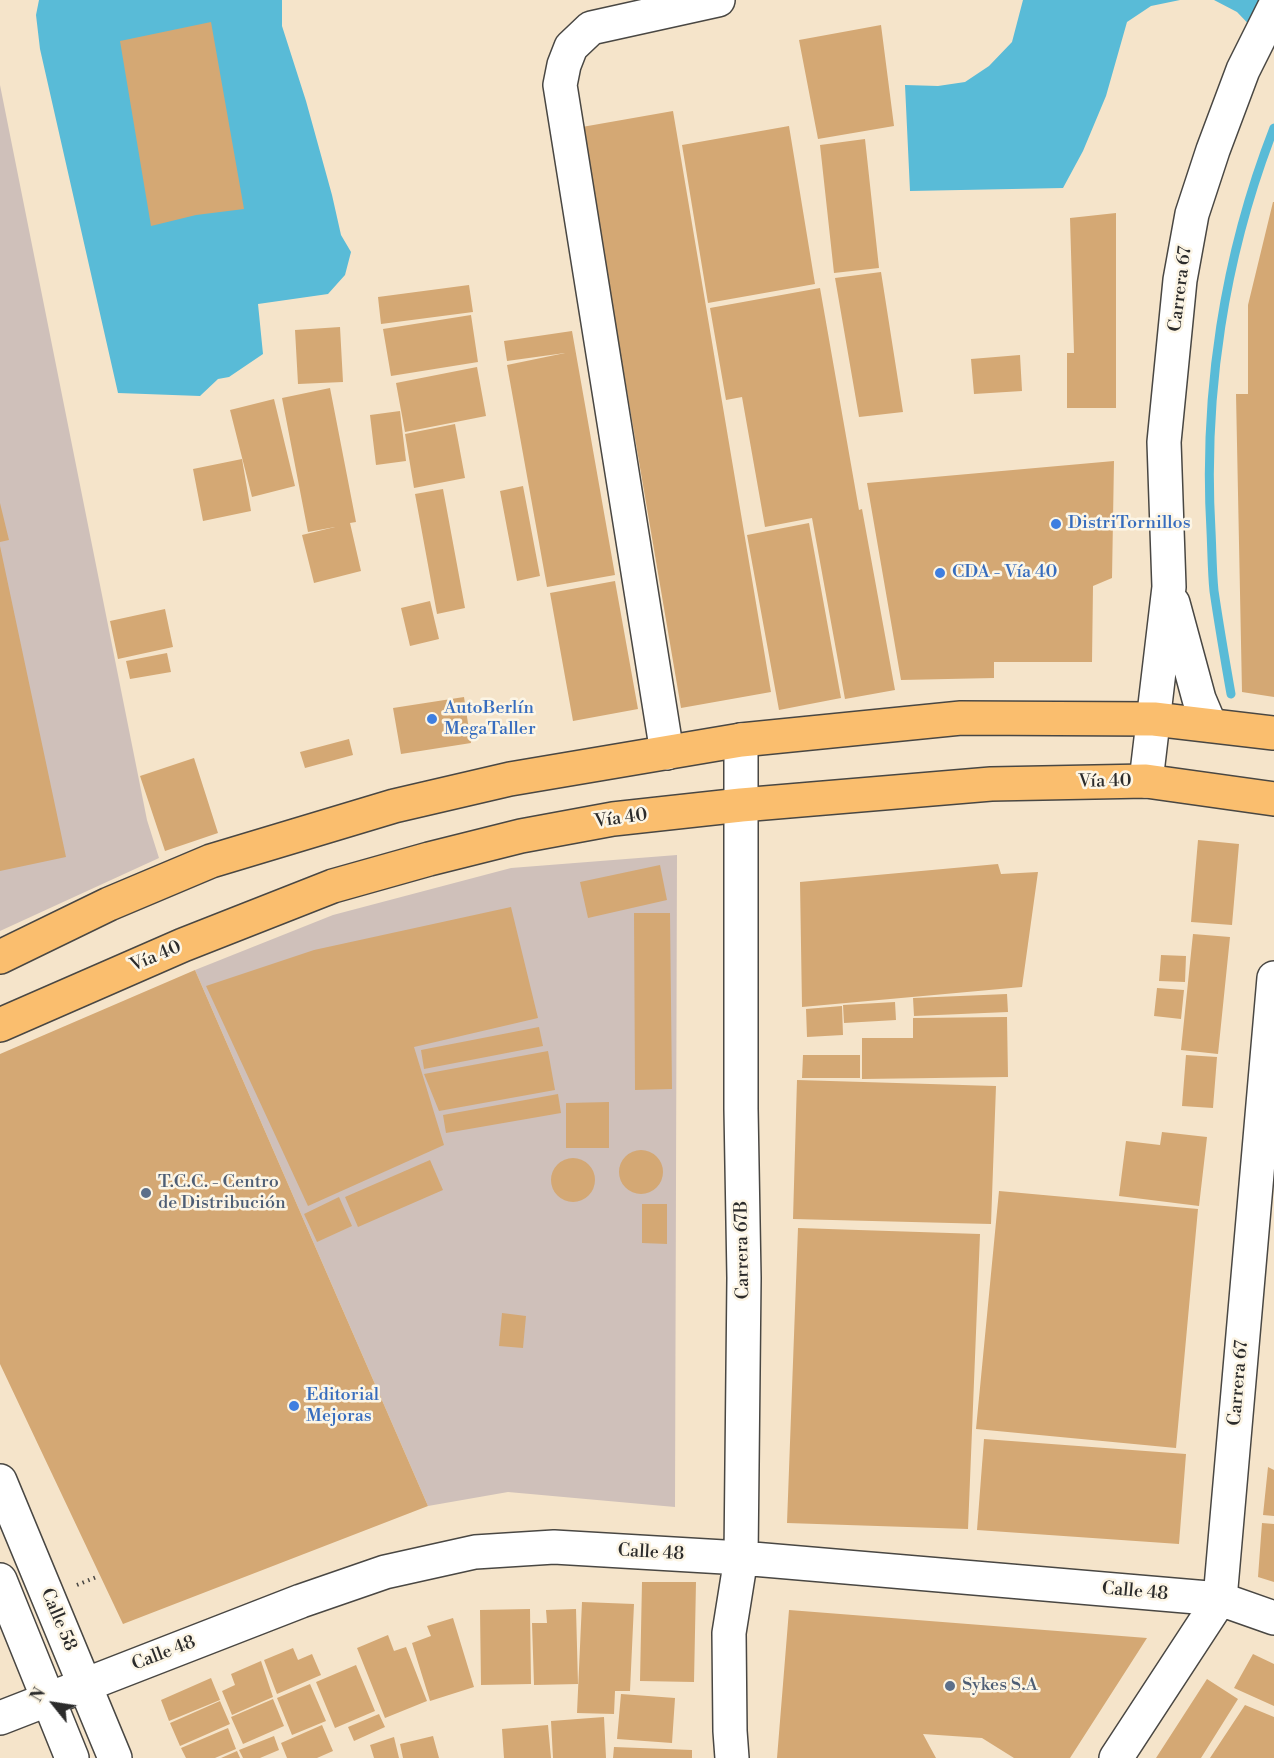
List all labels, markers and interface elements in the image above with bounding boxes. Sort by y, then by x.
street label: Carrera 67 [1165,245,1197,333]
place label: DistriTornillos [1068,513,1191,535]
marker: DistriTornillos [1049,517,1063,531]
place label: CDA - Vía 40 [952,562,1058,584]
marker: CDA - Vía 40 [933,566,947,580]
place label: AutoBerlín MegaTaller [444,698,536,740]
marker: AutoBerlín MegaTaller [425,712,439,726]
street label: Vía 40 [1078,771,1132,793]
street label: Vía 40 [593,805,649,833]
street label: Vía 40 [127,937,185,977]
place label: T.C.C. - Centro de Distribución [158,1172,286,1214]
marker: T.C.C. - Centro de Distribución [139,1186,153,1200]
street label: Carrera 67B [731,1201,755,1299]
street label: Carrera 67 [1224,1339,1254,1427]
place label: Editorial Mejoras [306,1385,379,1428]
marker: Editorial Mejoras [287,1399,301,1413]
street label: Calle 48 [617,1540,685,1566]
street label: Calle 48 [1101,1578,1169,1606]
street label: Calle 58 [35,1585,81,1655]
street label: Calle 48 [129,1632,199,1676]
north arrow [24,1674,84,1734]
place label: Sykes S.A [962,1675,1038,1697]
marker: Sykes S.A [943,1679,957,1693]
text: N [27,1685,50,1705]

